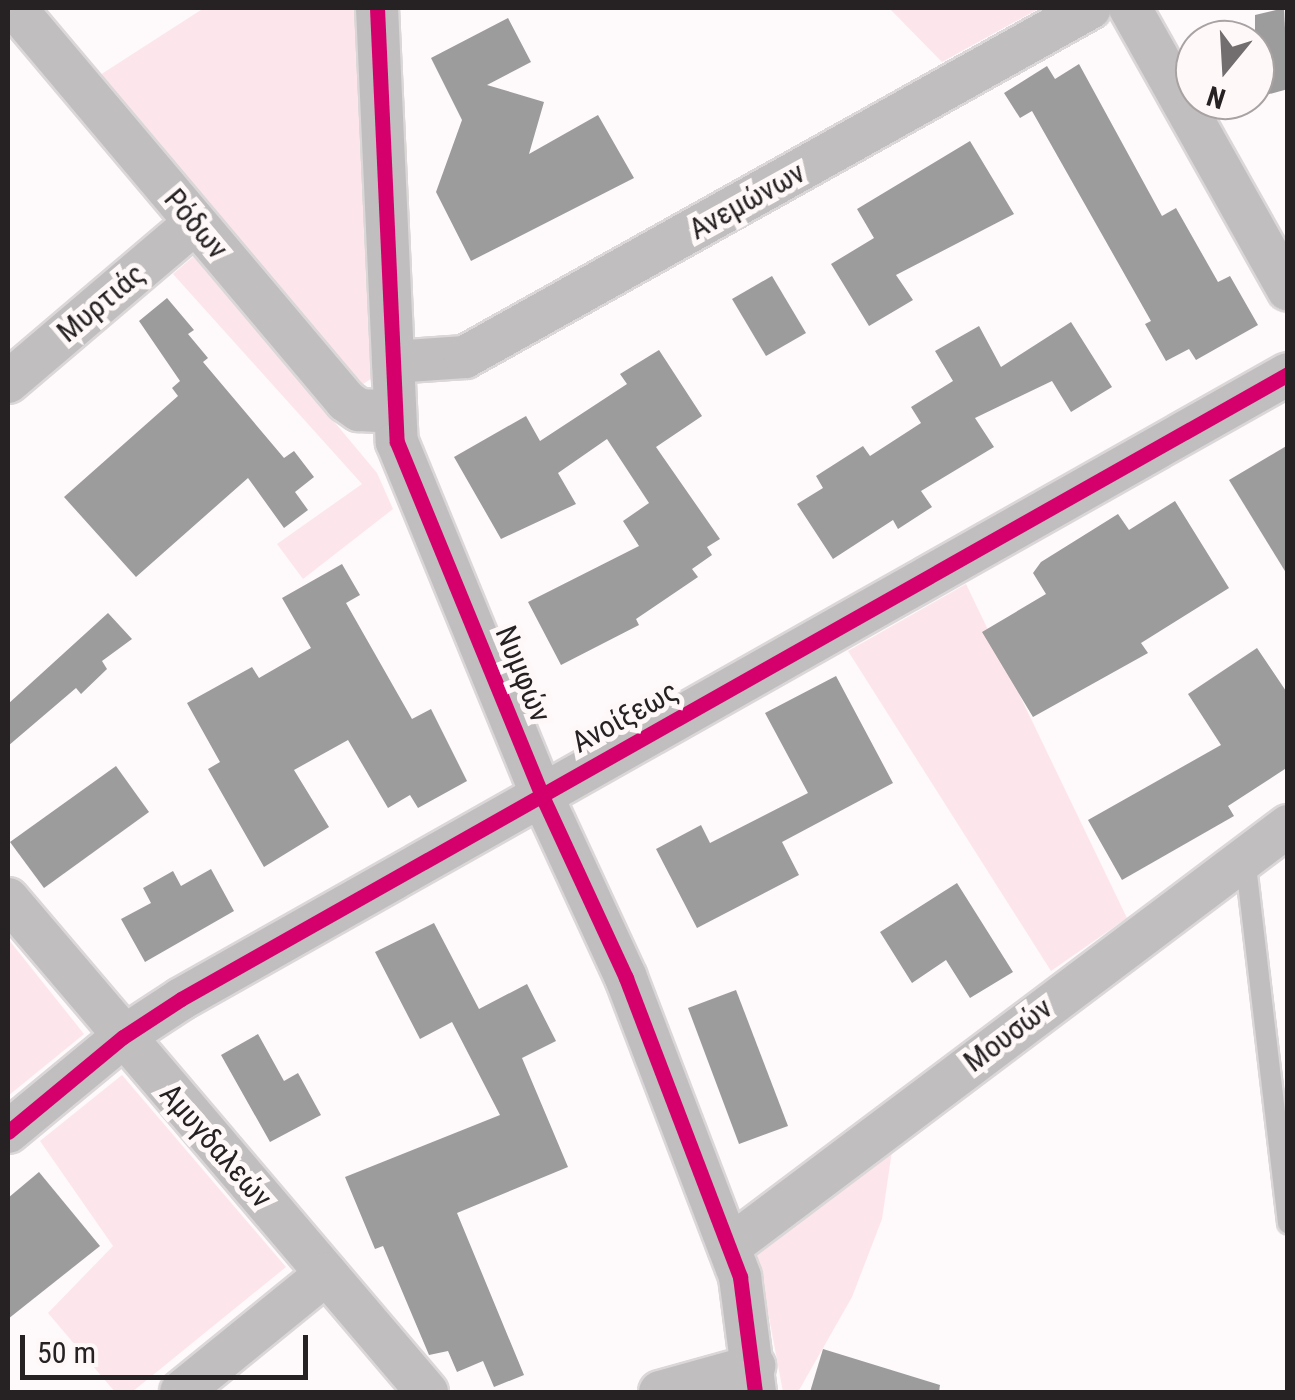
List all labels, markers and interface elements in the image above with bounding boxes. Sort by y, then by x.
north arrow [1175,20,1275,120]
text: N [1203,79,1229,115]
street label: Ανεμώνων [683,155,811,247]
street label: Ρόδων [156,182,236,266]
street label: Μυρτιάς [50,256,152,350]
street label: Νυμφών [487,621,559,727]
street label: Ανοίξεως [566,673,684,761]
street label: Μουσών [957,990,1059,1080]
street label: Αμυγδαλεών [152,1077,280,1215]
scale bar [25,1315,312,1377]
text: 50 m [37,1335,96,1370]

